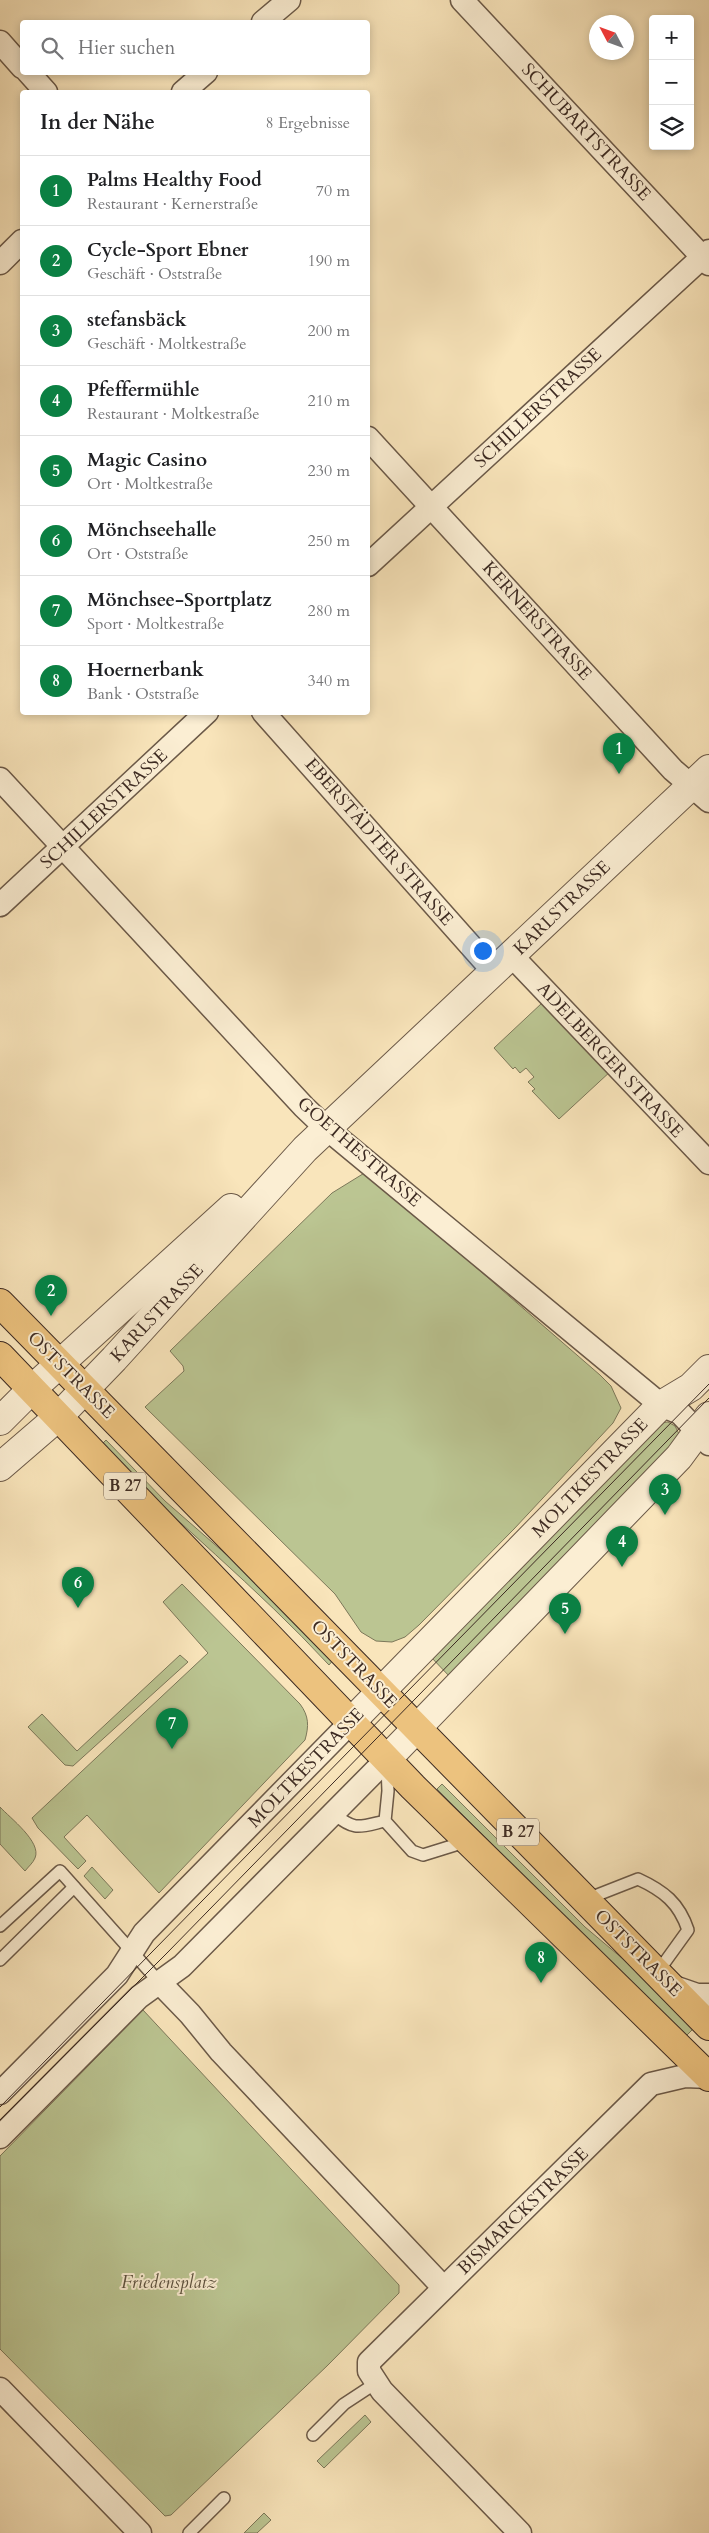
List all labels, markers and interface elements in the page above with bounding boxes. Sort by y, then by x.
north arrow [589,15,634,60]
map controls [649,15,694,150]
button: + [649,15,694,60]
search box [20,20,370,75]
icon: search [38,34,66,62]
text: Hier suchen [78,35,175,61]
street label: SCHUBARTSTRASSE [516,58,656,206]
button: − [649,60,694,105]
button: layers [649,105,694,150]
text: In der Nähe [40,108,155,137]
text: 8 Ergebnisse [265,112,350,134]
text: Palms Healthy Food [87,167,262,193]
text: 1 [52,180,60,202]
text: 70 m [316,180,350,202]
text: Restaurant · Kernerstraße [87,193,258,215]
text: Cycle-Sport Ebner [87,237,248,263]
text: 2 [52,250,60,272]
text: 190 m [308,250,350,272]
text: Geschäft · Oststraße [87,263,222,285]
text: stefansbäck [87,307,187,333]
text: 3 [52,320,60,342]
text: 200 m [308,320,350,342]
text: Geschäft · Moltkestraße [87,333,247,355]
street label: SCHILLERSTRASSE [469,342,607,474]
text: Pfeffermühle [87,377,200,403]
text: 4 [52,390,60,412]
text: 210 m [308,390,350,412]
text: Restaurant · Moltkestraße [87,403,260,425]
text: Magic Casino [87,447,207,473]
text: 5 [52,460,60,482]
text: 230 m [308,460,350,482]
text: Ort · Moltkestraße [87,473,213,495]
text: Mönchseehalle [87,517,217,543]
text: 6 [52,530,60,552]
text: 250 m [308,530,350,552]
text: Ort · Oststraße [87,543,189,565]
street label: KERNERSTRASSE [477,556,597,686]
text: Mönchsee-Sportplatz [87,587,272,613]
text: 7 [52,600,60,622]
text: 280 m [308,600,350,622]
text: Sport · Moltkestraße [87,613,224,635]
text: Hoernerbank [87,657,204,683]
text: 8 [52,670,60,692]
text: 340 m [308,670,350,692]
text: Bank · Oststraße [87,683,199,705]
pin: 1 [603,733,635,774]
street label: SCHILLERSTRASSE [35,743,173,875]
street label: EBERSTÄDTER STRASSE [299,753,459,931]
street label: KARLSTRASSE [508,855,616,961]
your location [470,938,496,964]
street label: ADELBERGER STRASSE [531,977,689,1143]
street label: GOETHESTRASSE [292,1091,426,1213]
street label: KARLSTRASSE [105,1258,209,1368]
pin: 2 [35,1275,67,1316]
street label: OSTSTRASSE [22,1326,120,1424]
street label: MOLTKESTRASSE [526,1413,654,1543]
road number: B 27 [104,1472,146,1500]
pin: 3 [649,1474,681,1515]
pin: 4 [606,1526,638,1567]
pin: 6 [62,1567,94,1608]
pin: 5 [549,1593,581,1634]
street label: OSTSTRASSE [305,1614,403,1714]
street label: MOLTKESTRASSE [242,1703,370,1833]
pin: 7 [156,1708,188,1749]
road number: B 27 [497,1818,539,1845]
street label: OSTSTRASSE [589,1904,687,2002]
pin: 8 [525,1942,557,1983]
street label: BISMARCKSTRASSE [452,2142,594,2280]
park label: Friedensplatz [121,2270,217,2295]

